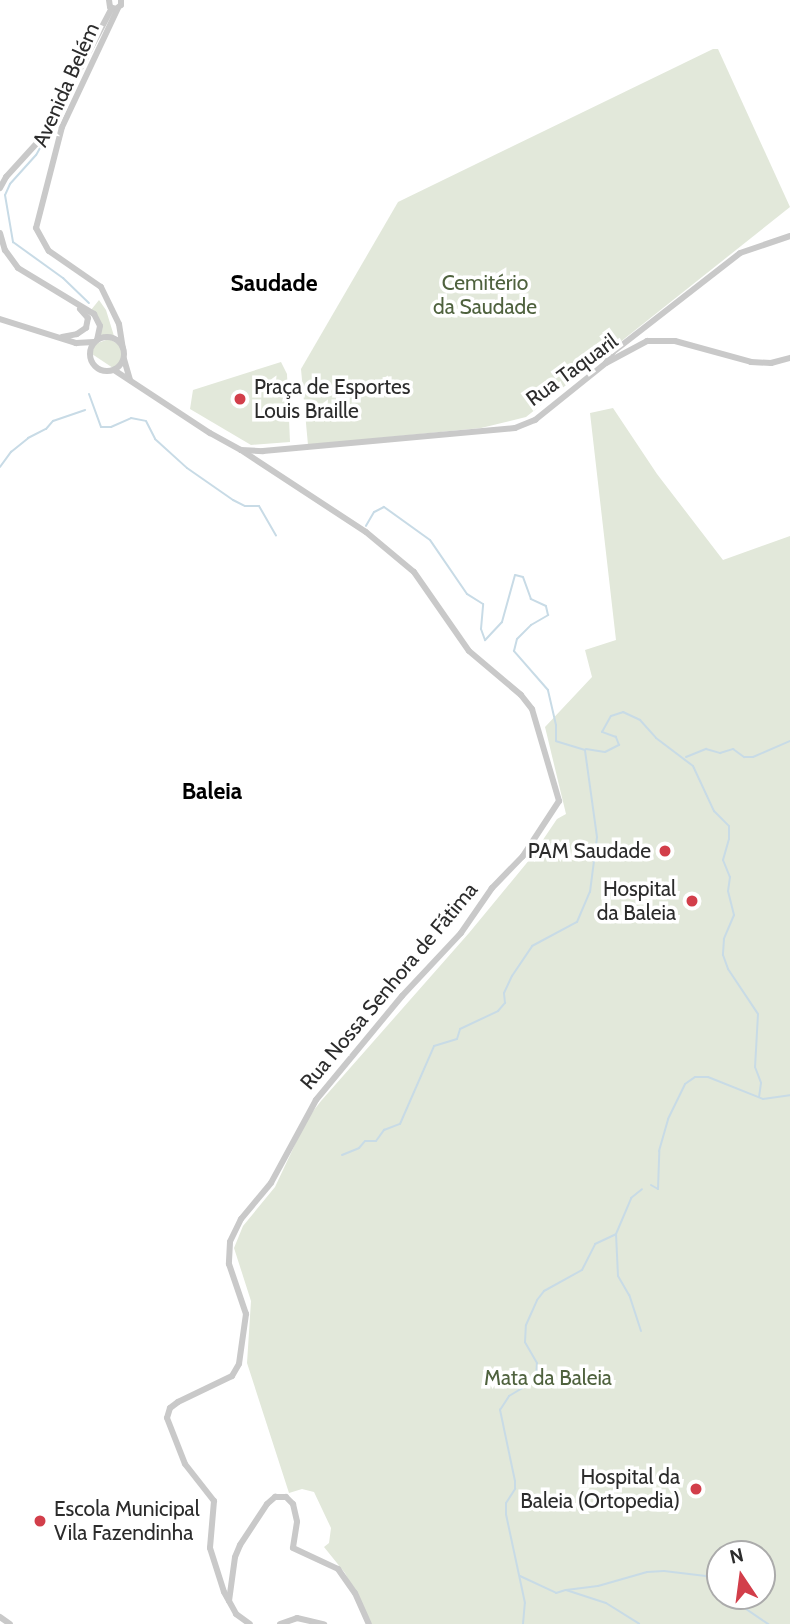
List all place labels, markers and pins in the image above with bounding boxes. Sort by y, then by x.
place label: Praça de Esportes Louis Braille [254,374,410,424]
marker: Praça de Esportes Louis Braille [232,391,248,407]
place label: PAM Saudade [528,838,651,864]
marker: PAM Saudade [657,843,673,859]
place label: Hospital da Baleia [597,876,676,926]
marker: Hospital da Baleia [682,891,702,911]
place label: Hospital da Baleia (Ortopedia) [520,1464,680,1514]
marker: Hospital da Baleia (Ortopedia) [686,1479,706,1499]
place label: Escola Municipal Vila Fazendinha [54,1496,200,1546]
marker: Escola Municipal Vila Fazendinha [32,1513,48,1529]

